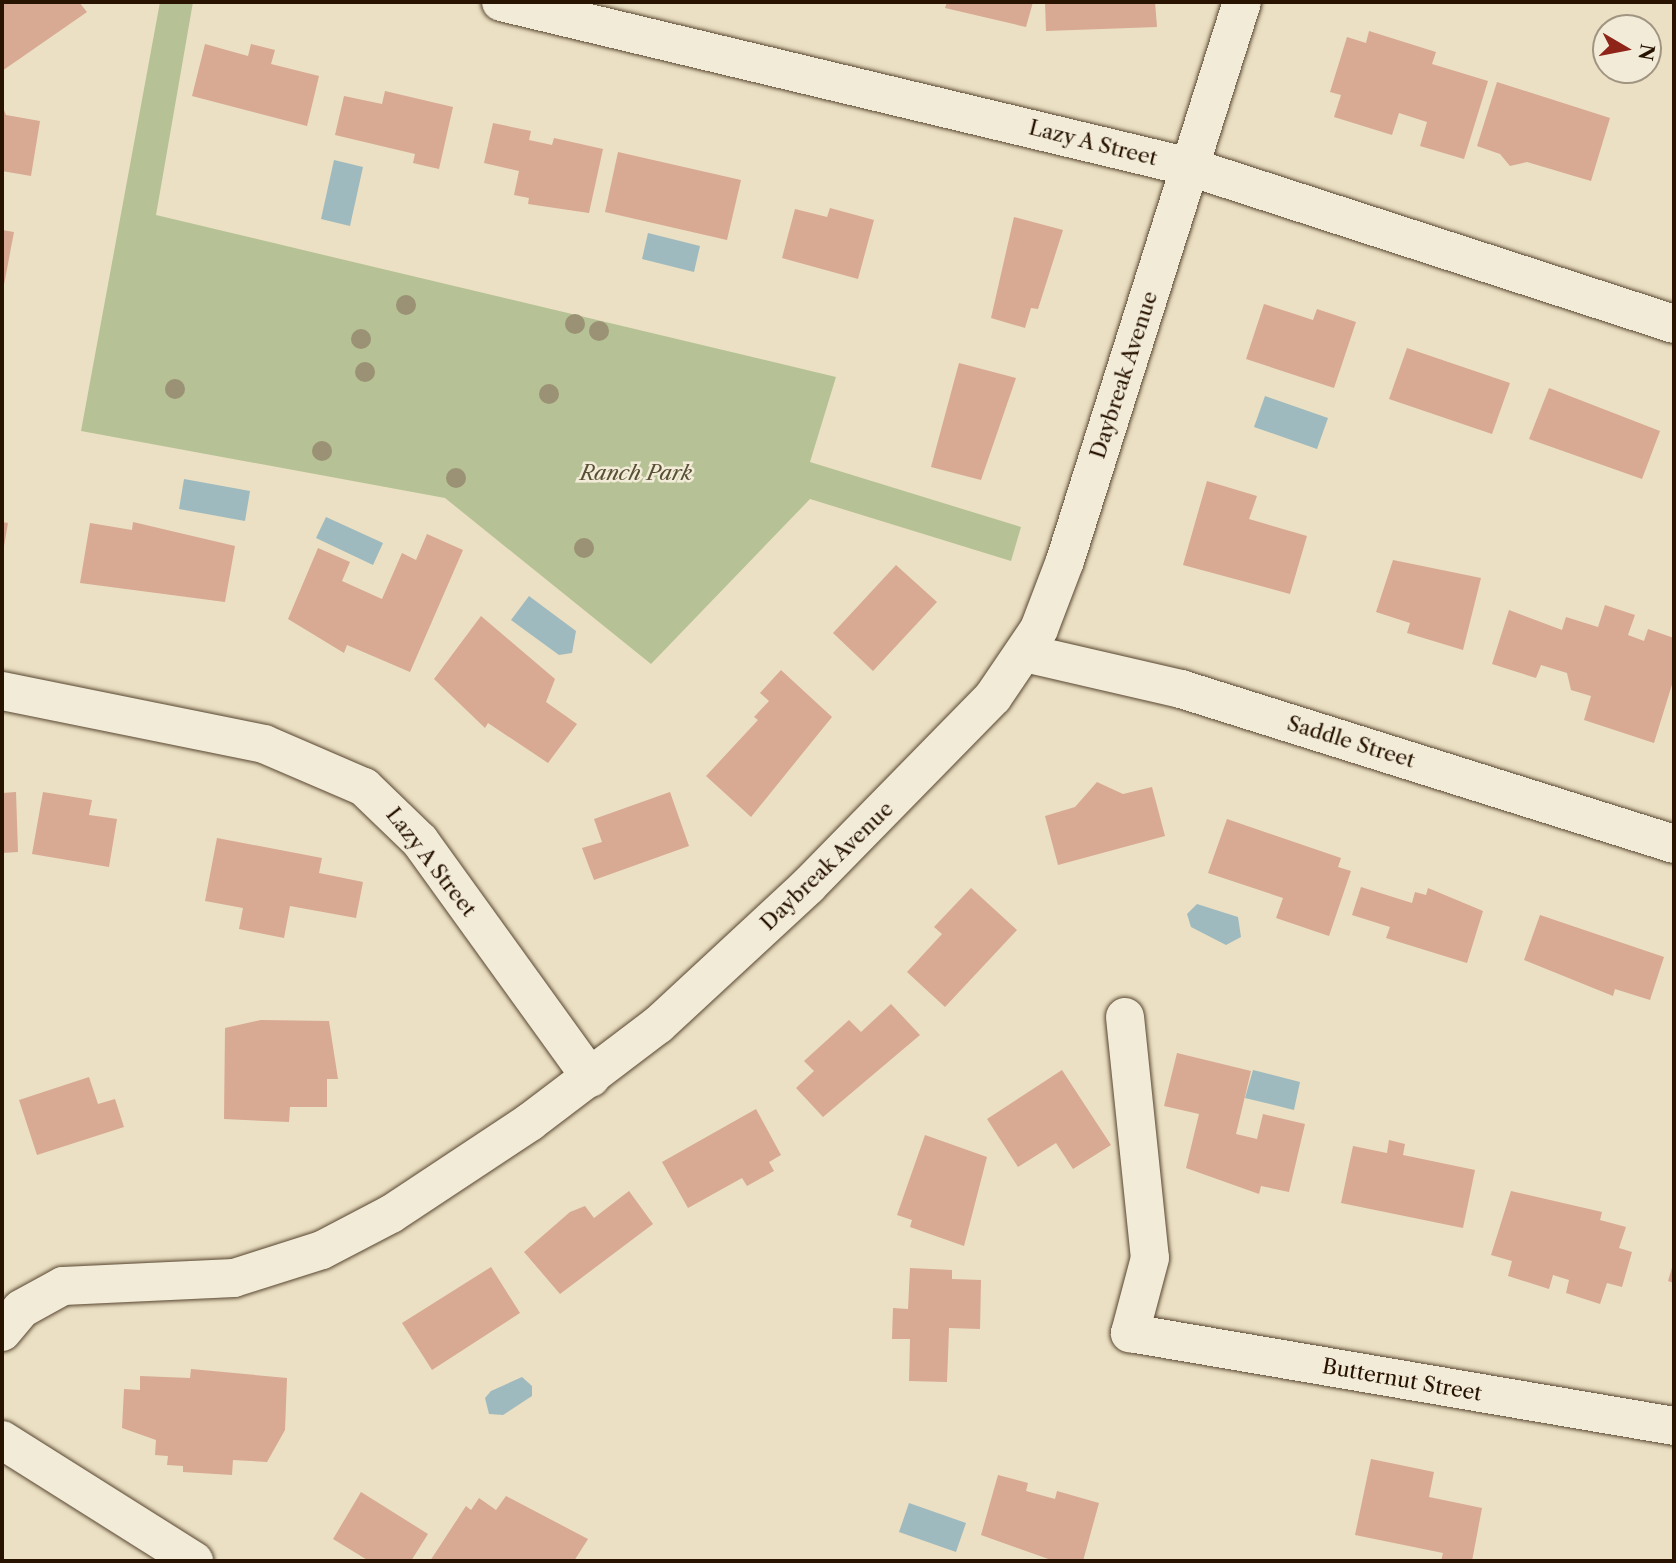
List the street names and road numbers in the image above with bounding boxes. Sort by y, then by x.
street label: Lazy A Street [1025,115,1161,171]
street label: Daybreak Avenue [1085,288,1163,462]
street label: Saddle Street [1284,711,1418,773]
street label: Daybreak Avenue [755,796,899,936]
street label: Lazy A Street [380,802,482,922]
street label: Butternut Street [1320,1354,1484,1406]

